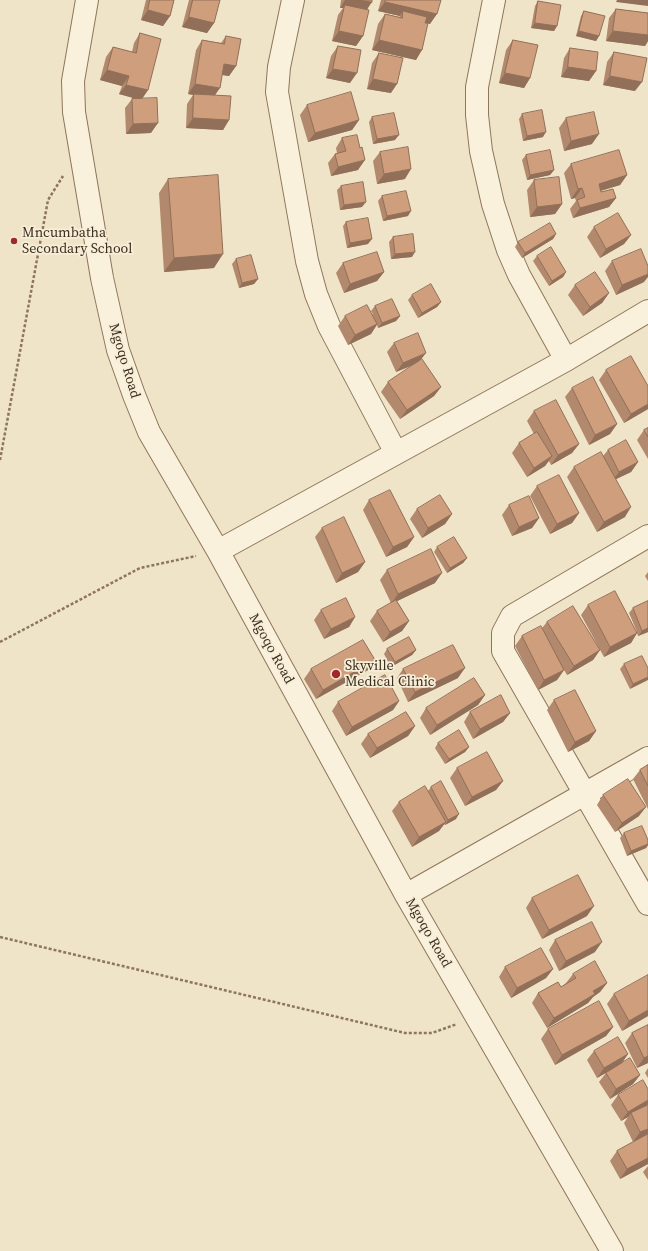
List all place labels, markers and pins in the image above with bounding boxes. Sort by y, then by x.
place label: Mncumbatha Secondary School [22,225,132,258]
marker: Mncumbatha Secondary School [9,236,19,246]
place label: Skyville Medical Clinic [345,658,435,690]
marker: Skyville Medical Clinic [330,668,342,680]

